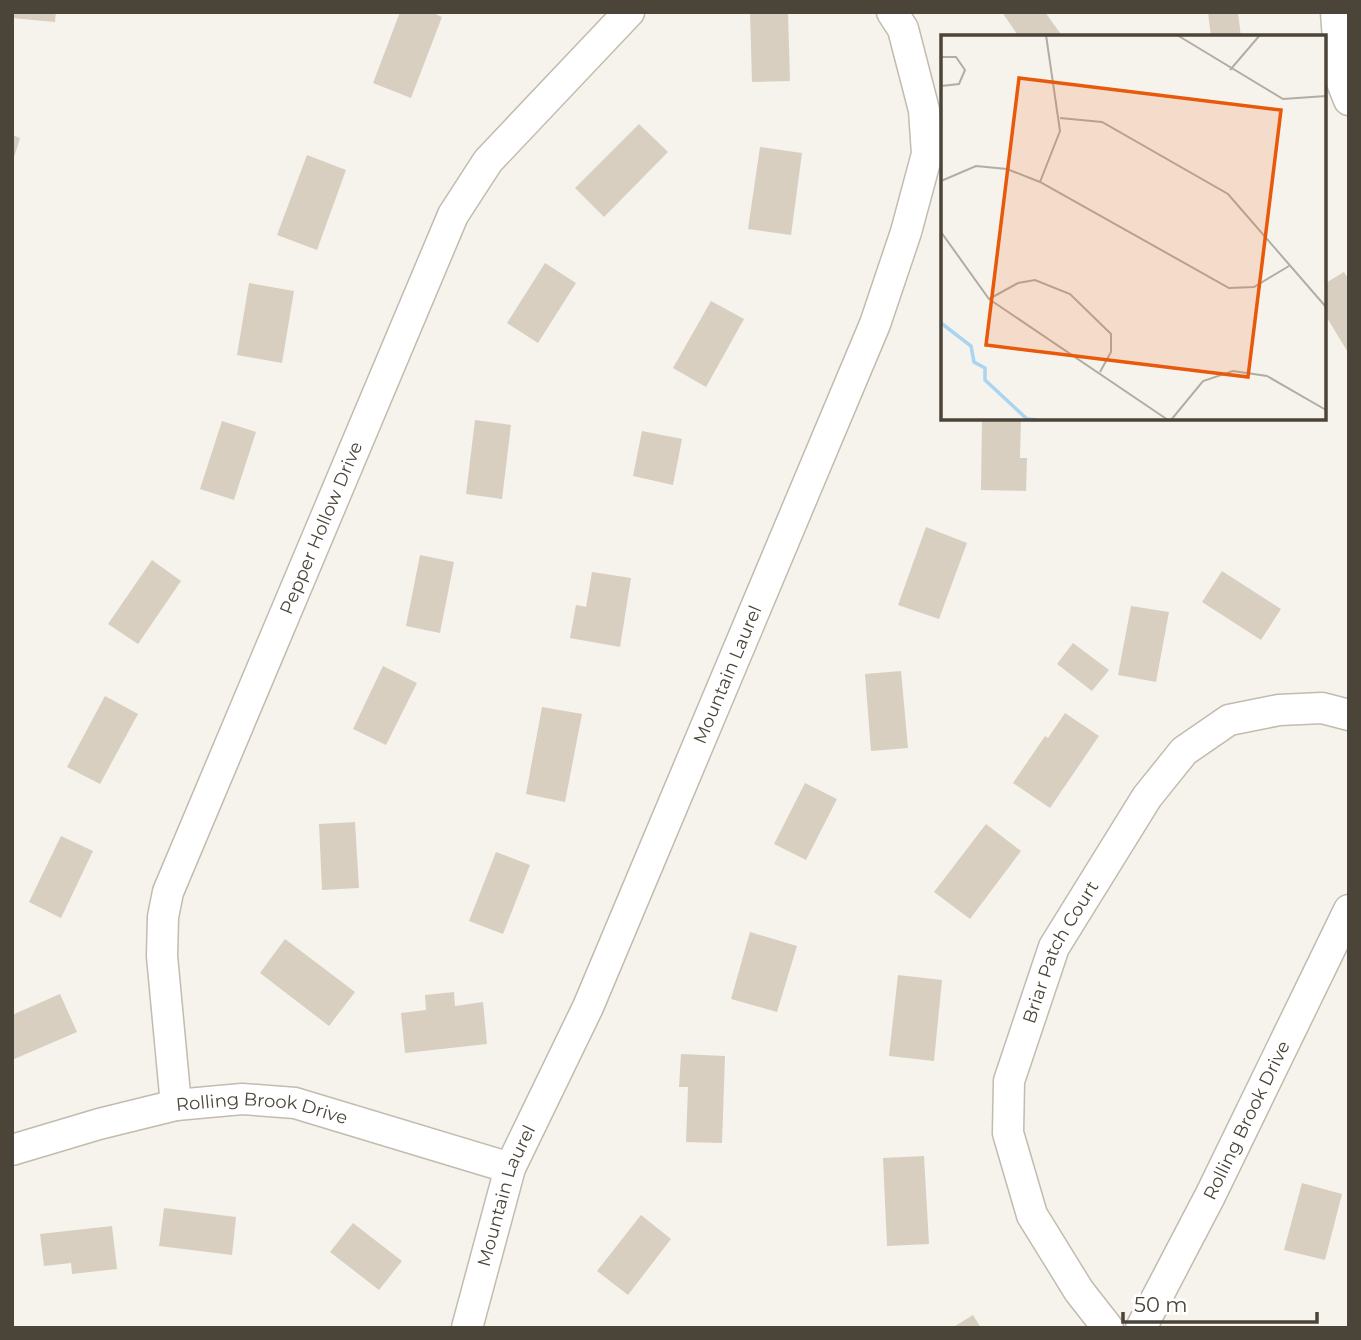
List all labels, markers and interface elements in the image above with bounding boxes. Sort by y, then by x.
inset map [941,35,1326,420]
street label: Pepper Hollow Drive [275,438,367,618]
street label: Mountain Laurel [689,602,766,747]
street label: Briar Patch Court [1018,877,1103,1026]
street label: Rolling Brook Drive [1199,1037,1295,1203]
street label: Rolling Brook Drive [175,1088,350,1129]
street label: Mountain Laurel [473,1121,540,1269]
scale bar [1123,1280,1317,1324]
text: 50 m [1134,1292,1188,1317]

